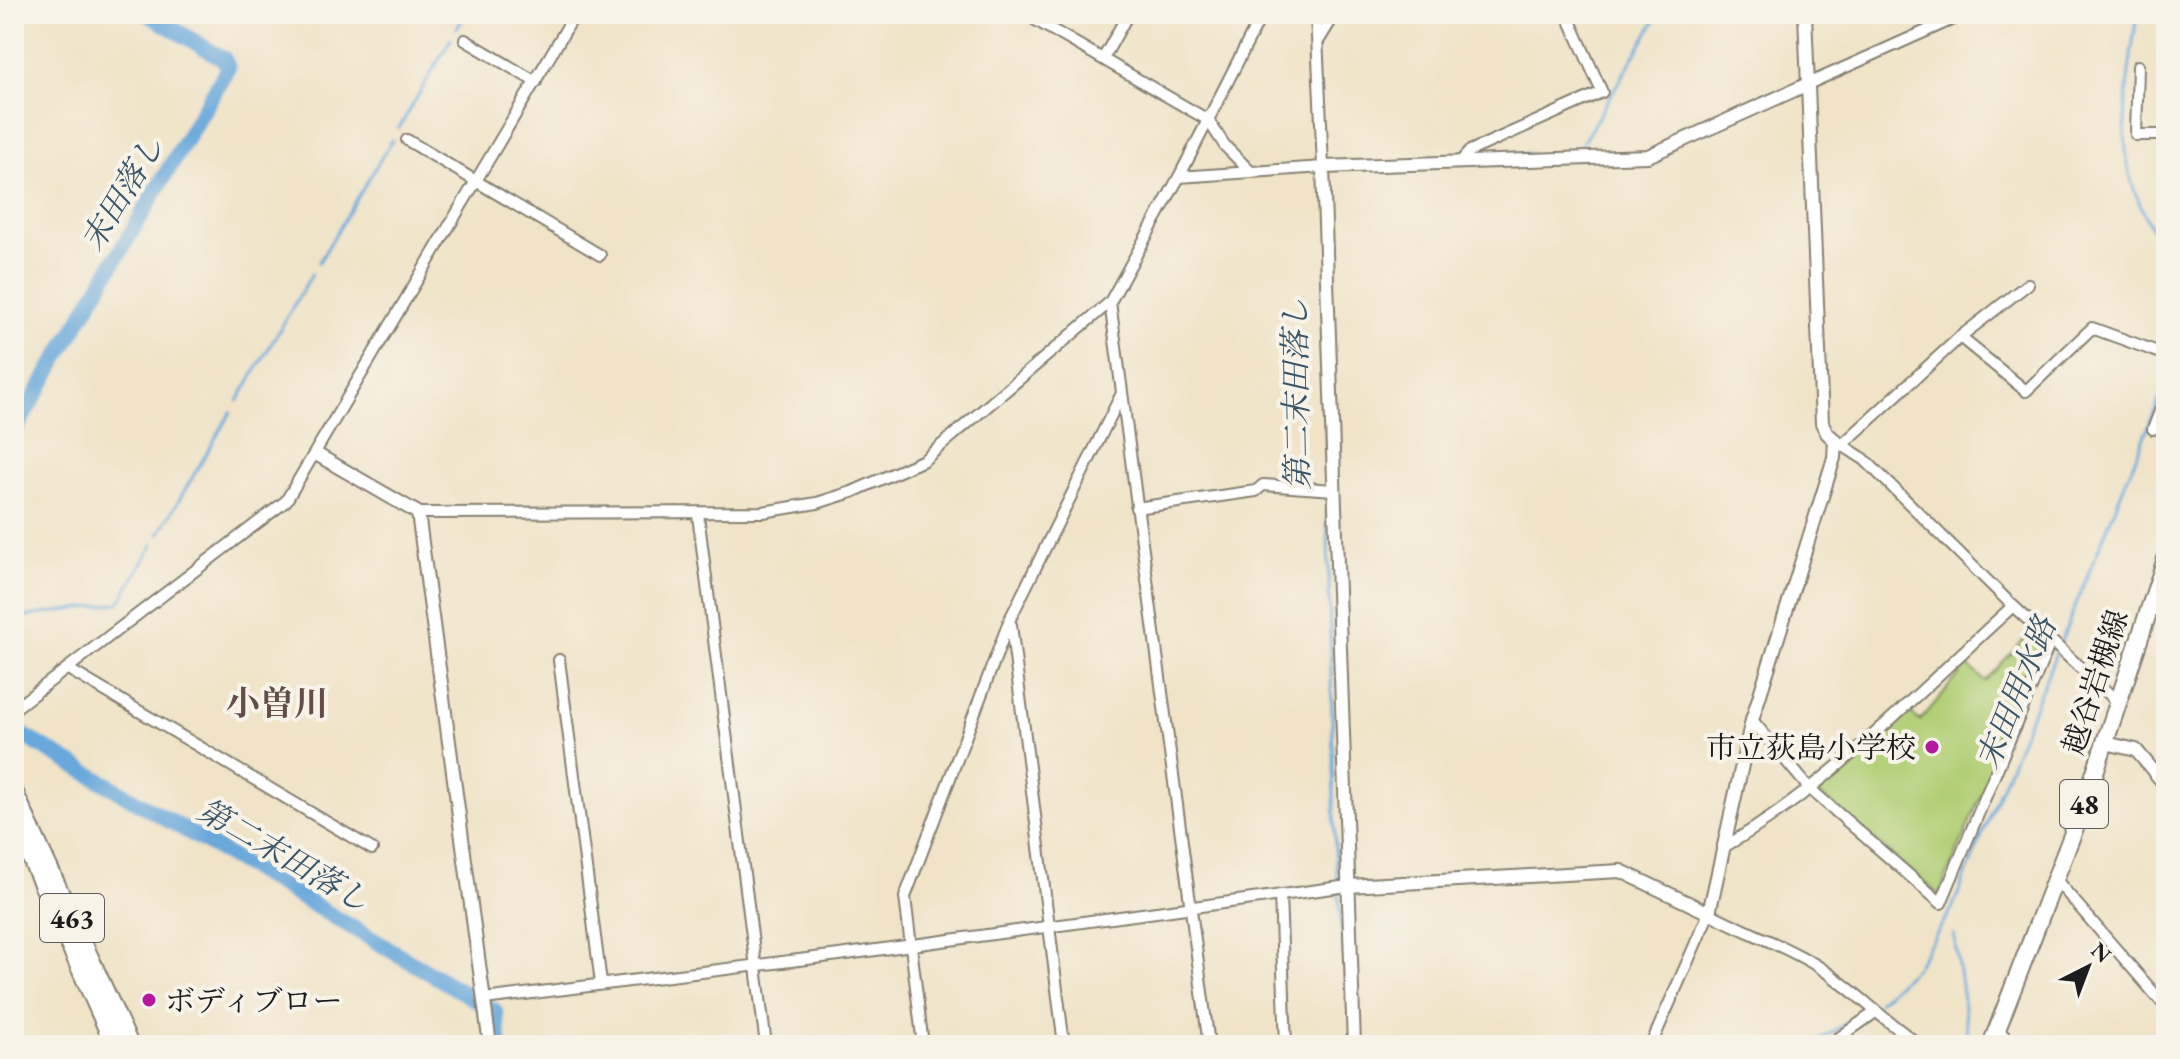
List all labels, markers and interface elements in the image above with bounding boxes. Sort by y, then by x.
water label: 末田落し [71,127,173,259]
water label: 第二末田落し [1273,298,1319,490]
street label: 越谷岩槻線 [2053,605,2137,759]
water label: 末田用水路 [1967,609,2066,775]
district label: 小曽川 [226,681,328,725]
place label: 市立荻島小学校 [1706,728,1916,767]
marker: 市立荻島小学校 [1923,738,1941,756]
road number: 48 [2060,780,2108,828]
water label: 第二末田落し [190,789,378,921]
road number: 463 [40,894,104,942]
north arrow [2048,927,2128,1007]
text: N [2085,936,2118,969]
place label: ボディブロー [165,981,343,1020]
marker: ボディブロー [140,991,158,1009]

